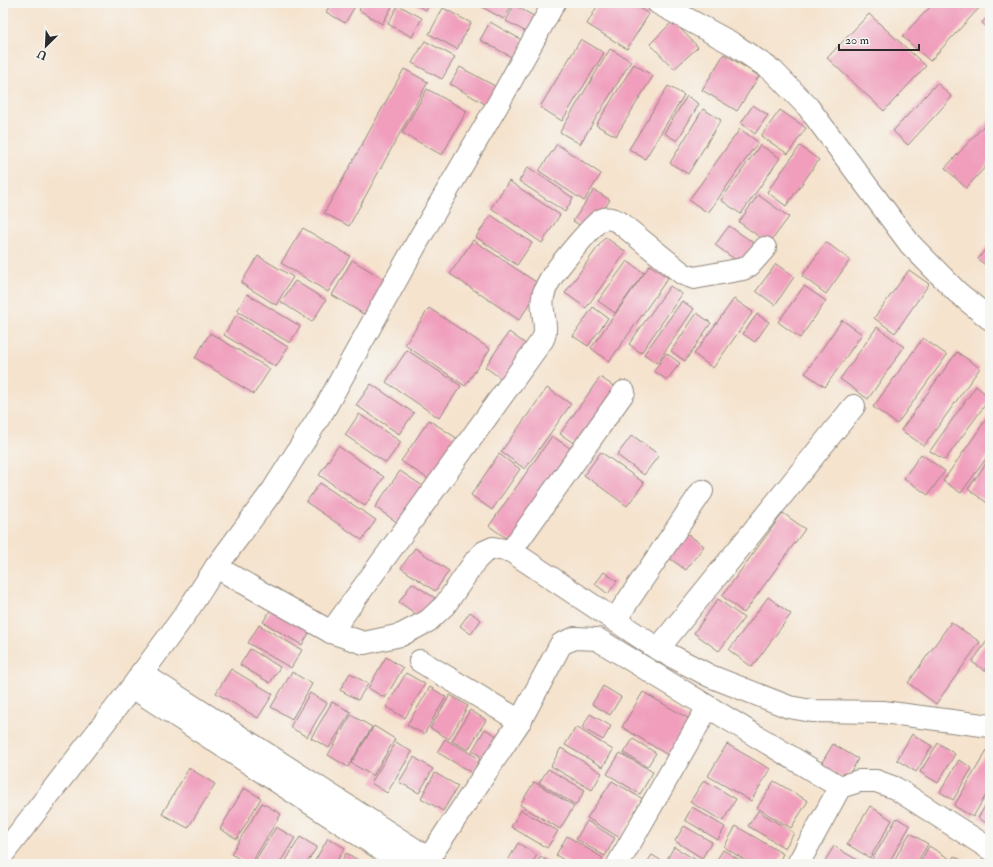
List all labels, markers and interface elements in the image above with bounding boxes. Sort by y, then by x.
north arrow [26,26,66,66]
scale bar [839,26,919,52]
text: 20 m [845,33,870,48]
text: U [35,47,49,62]

